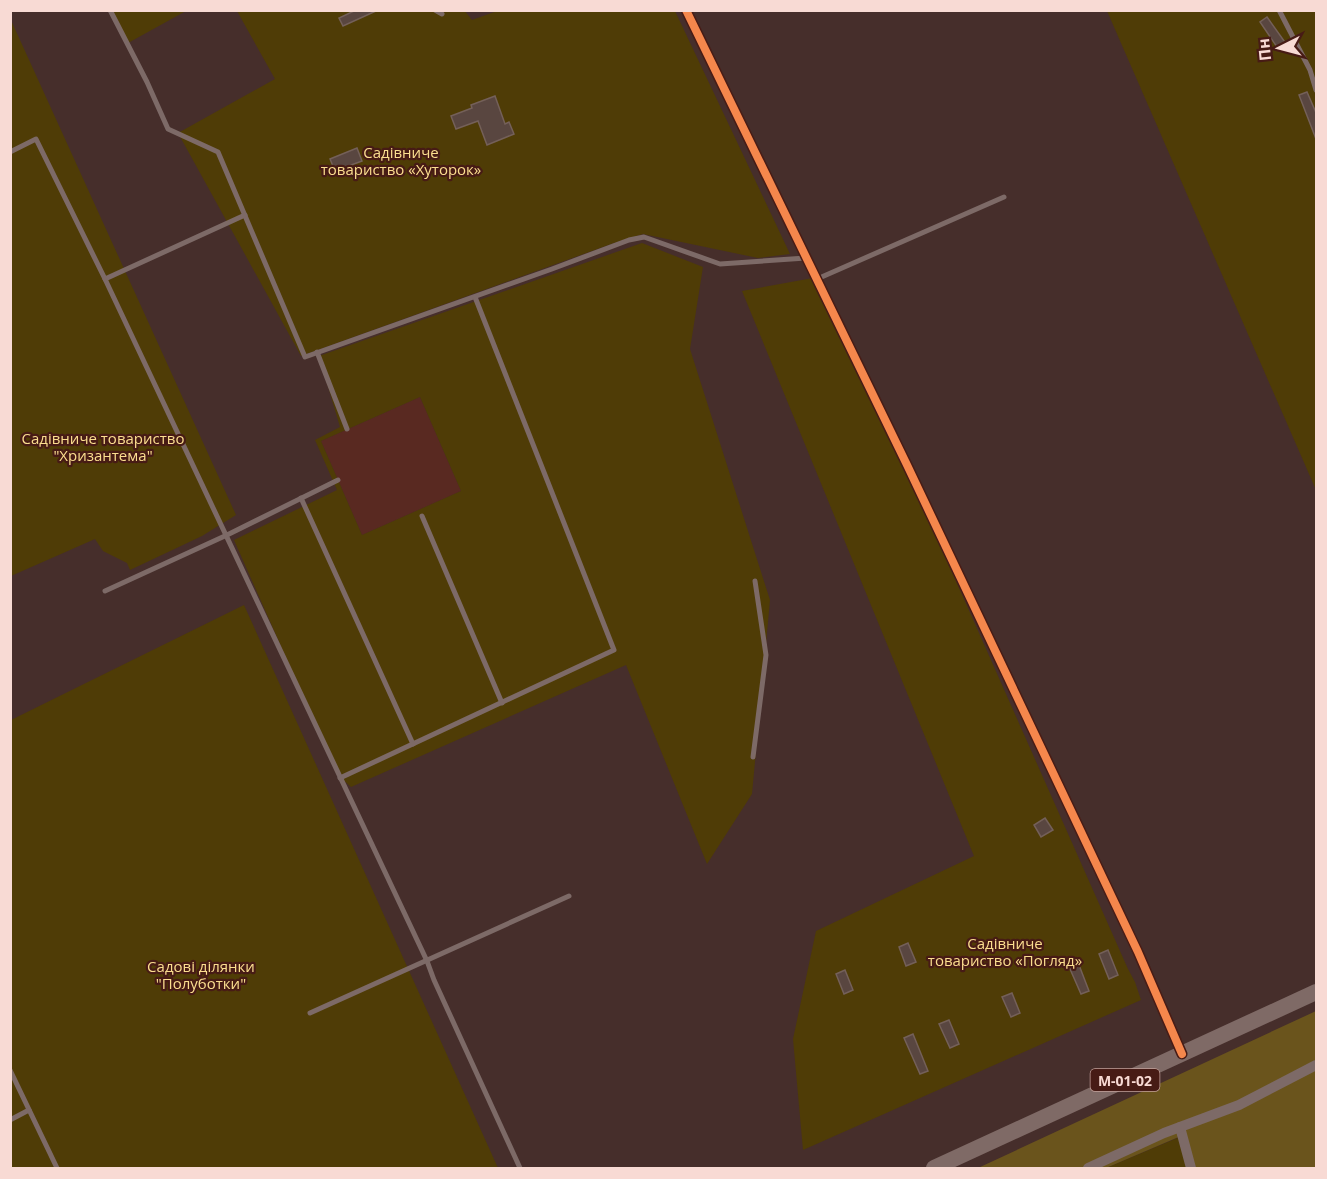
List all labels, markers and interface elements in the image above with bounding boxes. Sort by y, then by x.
north arrow [1249,18,1309,78]
text: Пн [1252,37,1276,62]
park label: Садівниче товариство «Хуторок» [321,142,481,179]
park label: Садівниче товариство "Хризантема" [22,428,184,465]
park label: Садівниче товариство «Погляд» [928,933,1082,970]
park label: Садові ділянки "Полуботки" [147,956,255,993]
road number: М-01-02 [1090,1069,1160,1091]

